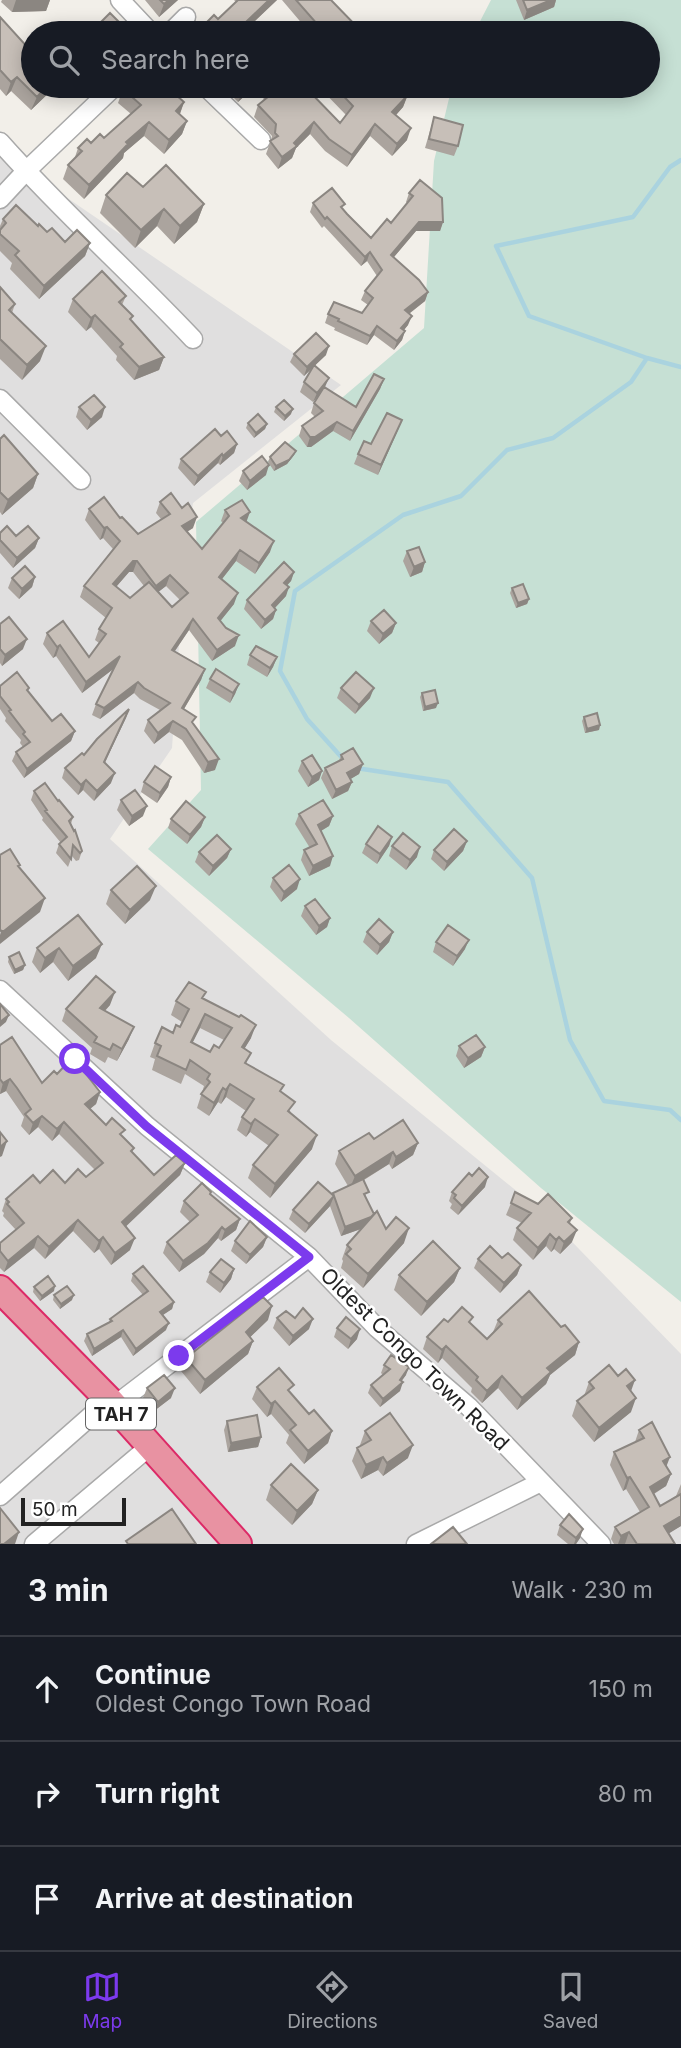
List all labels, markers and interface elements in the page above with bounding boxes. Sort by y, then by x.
search box [21,21,660,98]
icon: search [45,41,83,79]
text: Search here [101,44,250,75]
route start [59,1043,90,1074]
street label: Oldest Congo Town Road [316,1262,514,1456]
route end [163,1340,194,1371]
road number: TAH 7 [86,1398,156,1430]
scale bar [21,1495,126,1527]
text: 50 m [32,1498,78,1521]
text: 3 min [28,1572,109,1608]
text: Walk · 230 m [511,1576,653,1604]
text: Continue [95,1659,211,1690]
icon: ahead [28,1670,66,1708]
text: 150 m [589,1675,653,1703]
text: Oldest Congo Town Road [95,1690,371,1718]
icon: right [28,1775,66,1813]
text: Turn right [95,1778,220,1809]
text: 80 m [598,1780,653,1808]
icon: arrive [28,1880,66,1918]
text: Arrive at destination [95,1883,354,1914]
tab: Map [83,1968,122,2033]
tab: Directions [287,1968,378,2033]
tab: Saved [543,1968,598,2033]

